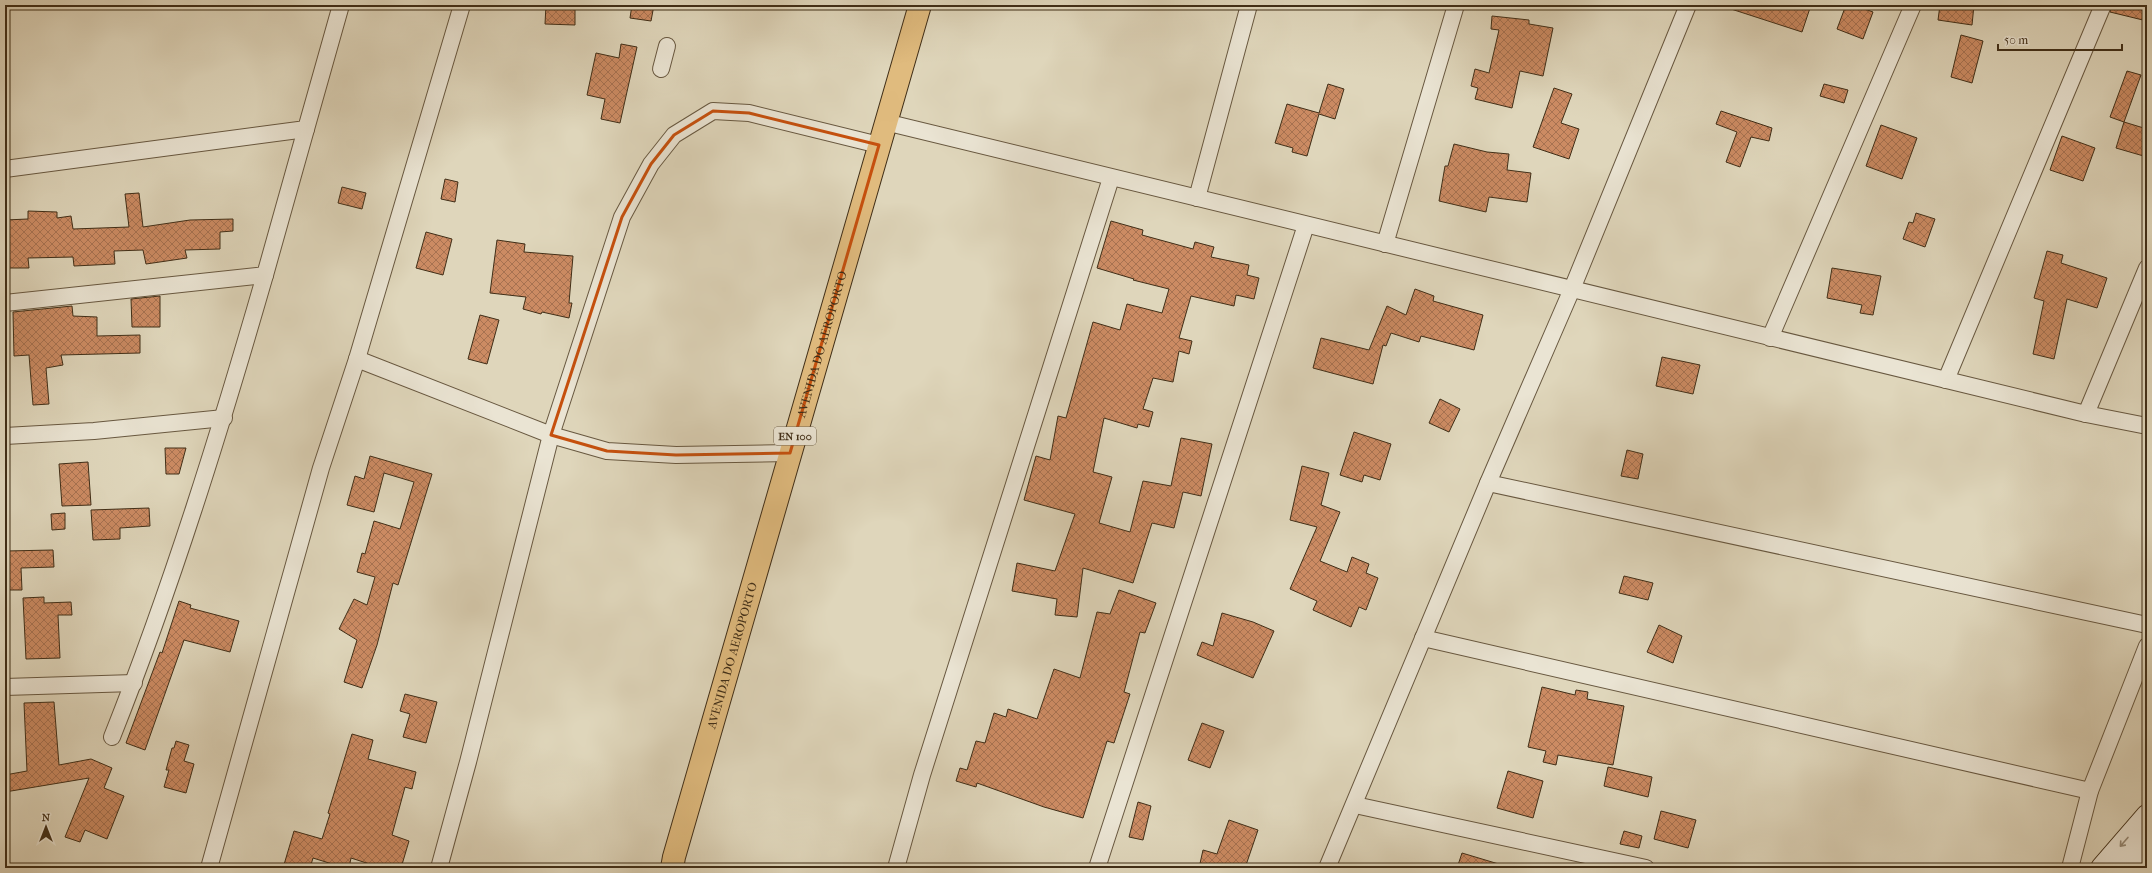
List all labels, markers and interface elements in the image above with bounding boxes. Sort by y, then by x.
scale bar [1998,26,2122,52]
text: 50 m [2004,33,2028,47]
street label: AVENIDA DO AEROPORTO [794,269,850,420]
road number: EN 100 [774,427,816,445]
street label: AVENIDA DO AEROPORTO [704,581,760,731]
north arrow [26,807,66,847]
text: N [42,811,51,824]
one-way arrow [2120,837,2129,847]

